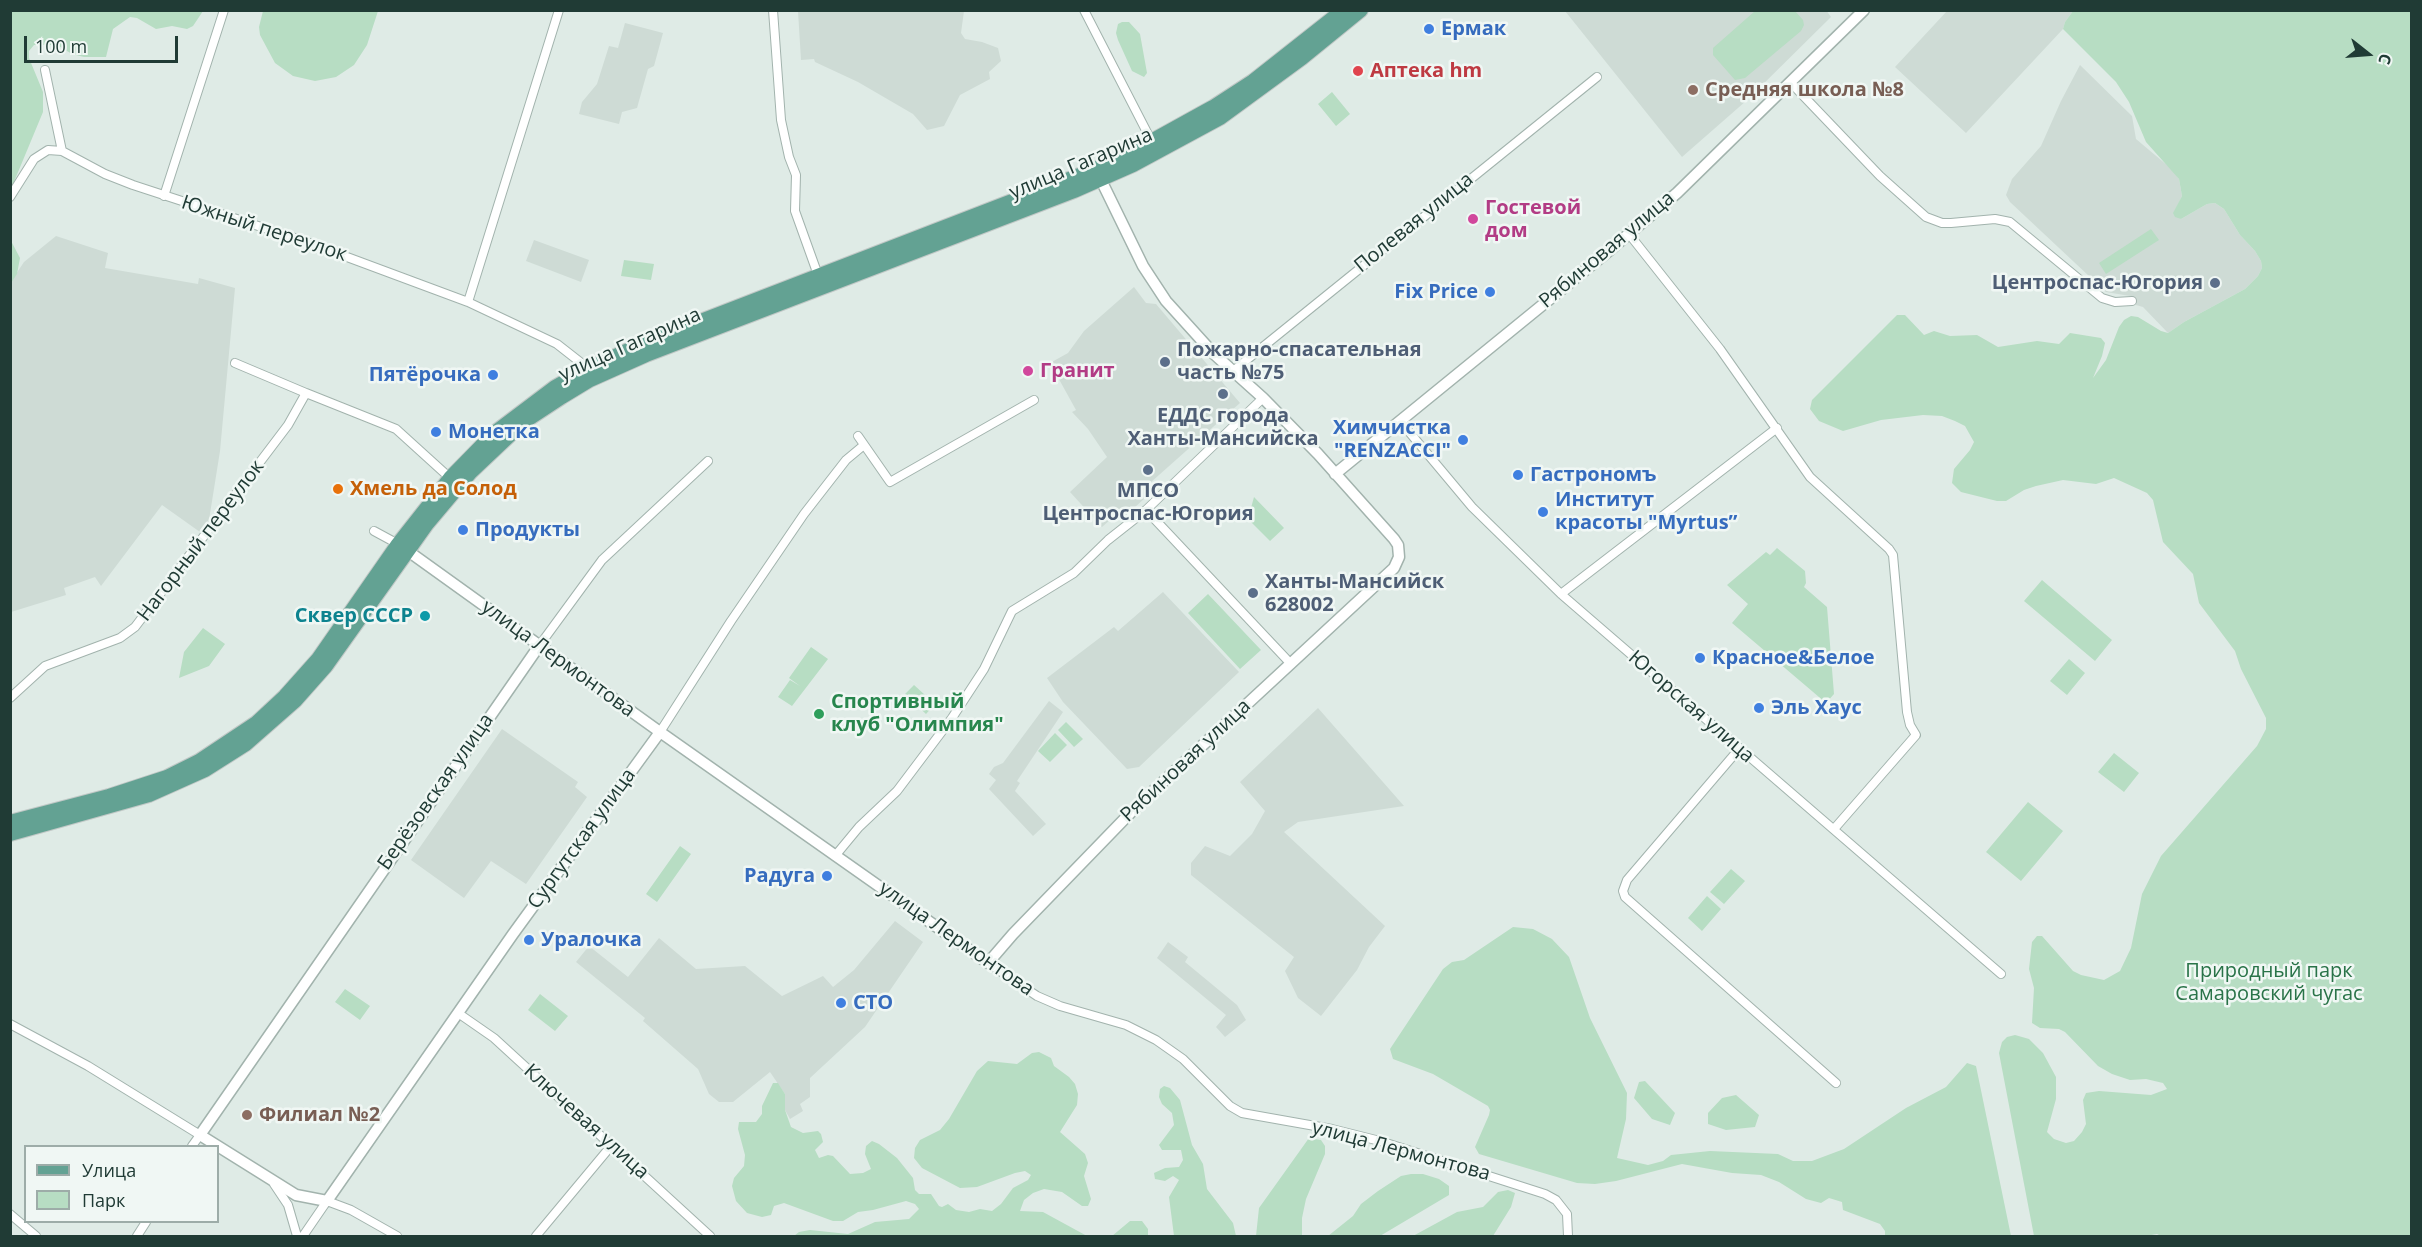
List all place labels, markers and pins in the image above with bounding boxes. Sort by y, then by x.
place label: Ермак [1441,17,1506,41]
marker: Ермак [1422,22,1436,36]
place label: Аптека hm [1370,59,1482,83]
marker: Аптека hm [1351,64,1365,78]
place label: Средняя школа №8 [1705,78,1904,102]
marker: Средняя школа №8 [1686,83,1700,97]
place label: Гостевой дом [1485,196,1581,243]
marker: Гостевой дом [1466,212,1480,226]
place label: Центроспас-Югория [1992,271,2203,295]
marker: Центроспас-Югория [2208,276,2222,290]
place label: Fix Price [1394,280,1478,304]
marker: Fix Price [1483,285,1497,299]
place label: Пожарно-спасательная часть №75 [1177,338,1422,385]
marker: Пожарно-спасательная часть №75 [1158,355,1172,369]
place label: Гранит [1040,359,1115,383]
place label: Пятёрочка [369,363,481,387]
marker: Гранит [1021,364,1035,378]
marker: Пятёрочка [486,368,500,382]
marker: ЕДДС города Ханты-Мансийска [1216,387,1230,401]
place label: ЕДДС города Ханты-Мансийска [1127,404,1319,451]
place label: Химчистка "RENZACCI" [1333,416,1451,463]
place label: Монетка [448,420,540,444]
marker: Монетка [429,425,443,439]
marker: Химчистка "RENZACCI" [1456,433,1470,447]
marker: МПСО Центроспас-Югория [1141,463,1155,477]
place label: Гастрономъ [1530,463,1656,487]
marker: Гастрономъ [1511,468,1525,482]
place label: Хмель да Солод [350,477,517,501]
place label: МПСО Центроспас-Югория [1042,479,1254,526]
marker: Хмель да Солод [331,482,345,496]
place label: Институт красоты "Myrtus” [1555,488,1737,535]
marker: Институт красоты "Myrtus” [1536,505,1550,519]
place label: Продукты [475,518,580,542]
marker: Продукты [456,523,470,537]
place label: Ханты-Мансийск 628002 [1265,570,1444,617]
marker: Ханты-Мансийск 628002 [1246,586,1260,600]
place label: Сквер СССР [295,604,413,628]
marker: Сквер СССР [418,609,432,623]
place label: Красное&Белое [1712,646,1875,670]
marker: Красное&Белое [1693,651,1707,665]
place label: Спортивный клуб "Олимпия" [831,690,1004,737]
place label: Эль Хаус [1771,696,1862,720]
marker: Эль Хаус [1752,701,1766,715]
marker: Спортивный клуб "Олимпия" [812,707,826,721]
place label: Радуга [744,864,815,888]
marker: Радуга [820,869,834,883]
place label: Уралочка [541,928,642,952]
marker: Уралочка [522,933,536,947]
place label: СТО [853,991,893,1015]
marker: СТО [834,996,848,1010]
place label: Филиал №2 [259,1103,380,1127]
marker: Филиал №2 [240,1108,254,1122]

